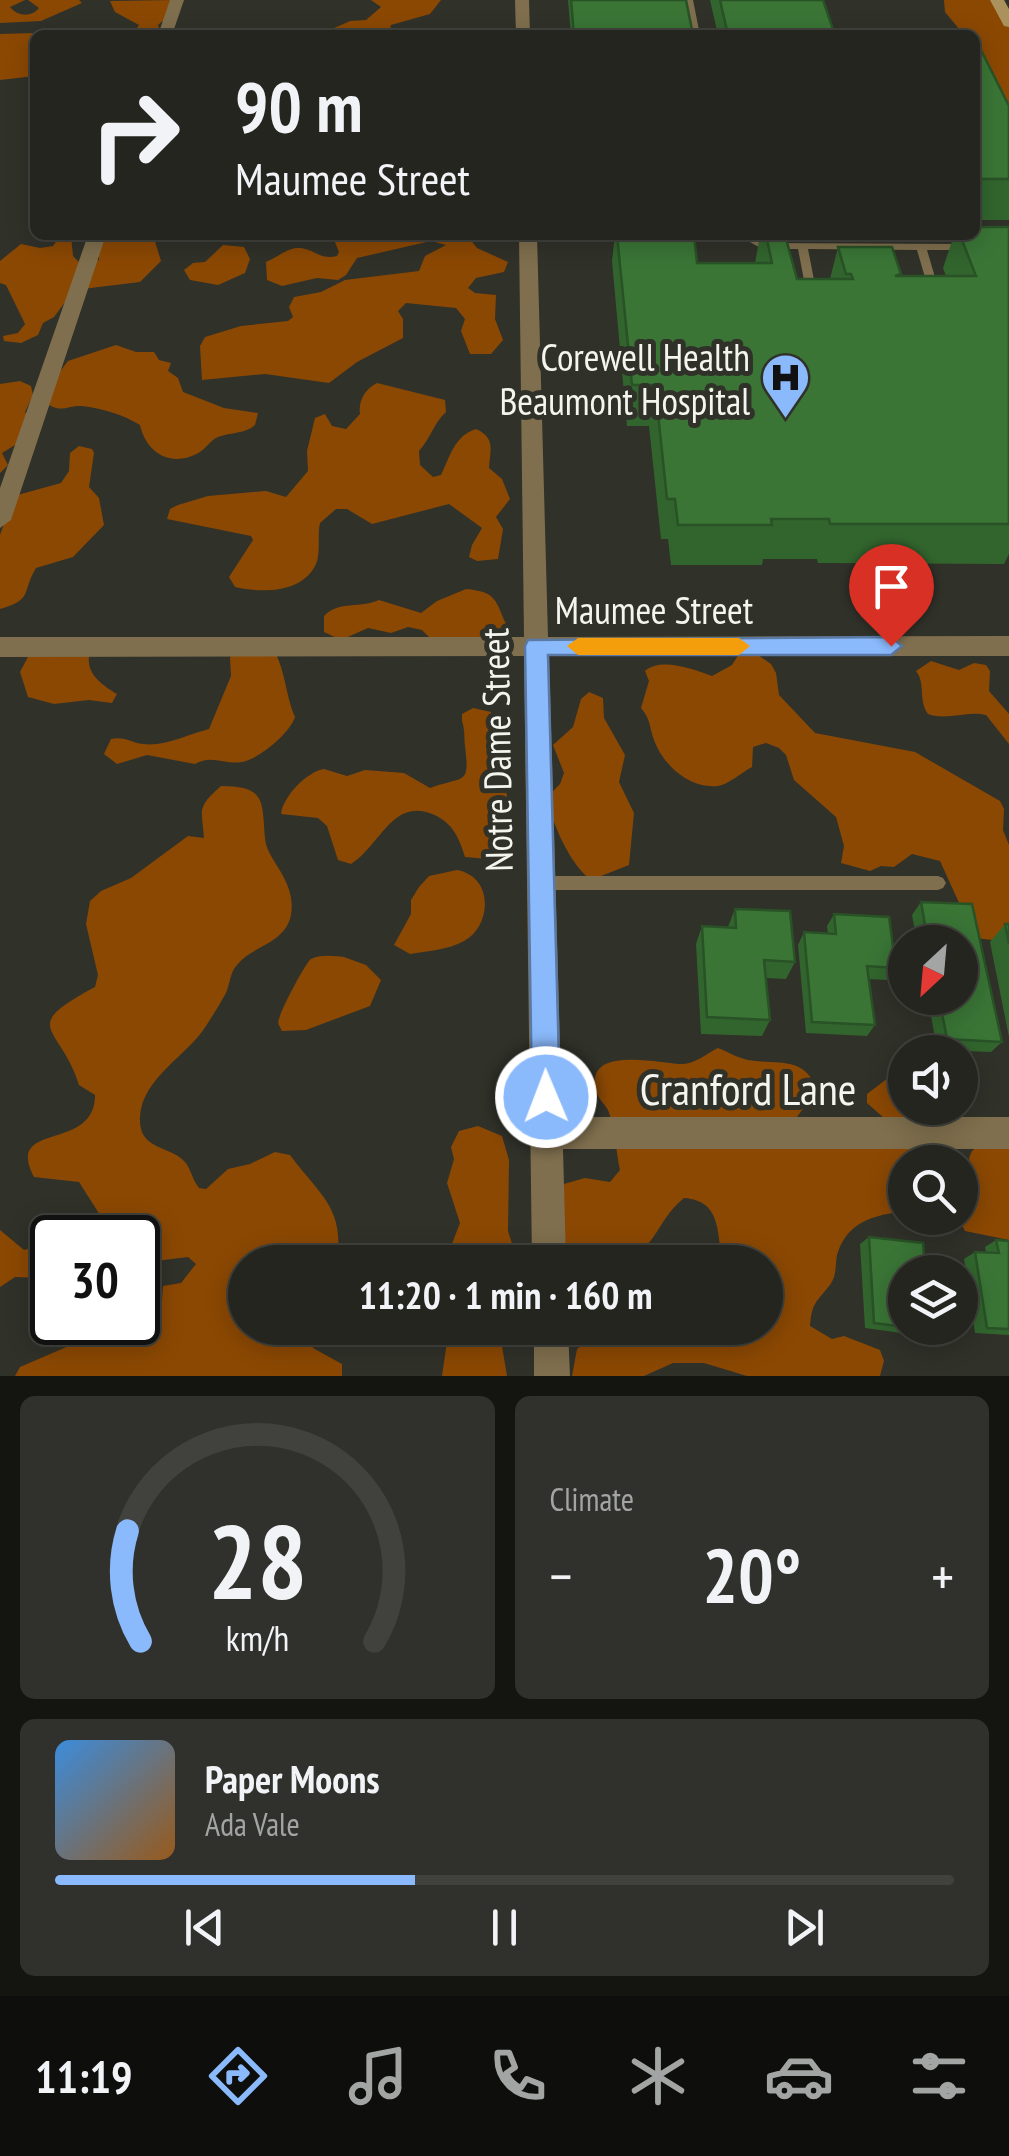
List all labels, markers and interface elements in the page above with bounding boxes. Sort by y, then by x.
text: 90 m [235,61,363,151]
icon: right [70,70,200,200]
text: Maumee Street [235,149,470,207]
place label: Corewell Health Beaumont Hospital [499,332,750,425]
hospital icon: Corewell Health Beaumont Hospital [759,352,811,420]
pin [849,544,934,647]
icon: arrive [864,559,919,614]
street label: Maumee Street [555,585,754,634]
street label: Notre Dame Street [469,627,523,872]
north arrow [888,925,978,1015]
map controls [888,925,978,1345]
button: sound [888,1035,978,1125]
position arrow [494,1045,598,1149]
street label: Cranford Lane [640,1059,856,1117]
button: search [888,1145,978,1235]
speed limit sign: 30 [30,1215,160,1345]
button: layers [888,1255,978,1345]
text: 11:20 · 1 min · 160 m [359,1270,652,1319]
text: Climate [550,1478,634,1520]
text: 28 [208,1493,307,1628]
text: 20° [702,1527,801,1624]
text: − [550,1540,572,1611]
text: + [931,1540,954,1611]
text: km/h [226,1615,289,1661]
text: Paper Moons [205,1754,380,1803]
text: Ada Vale [205,1803,300,1845]
icon: previous [177,1900,232,1955]
icon: pause [477,1900,532,1955]
icon: next [777,1900,832,1955]
icon: directions [203,2041,273,2111]
icon: music [343,2041,413,2111]
icon: phone [483,2041,553,2111]
icon: climate [623,2041,693,2111]
icon: car [764,2041,834,2111]
icon: filters [904,2041,974,2111]
text: 11:19 [35,2047,132,2105]

